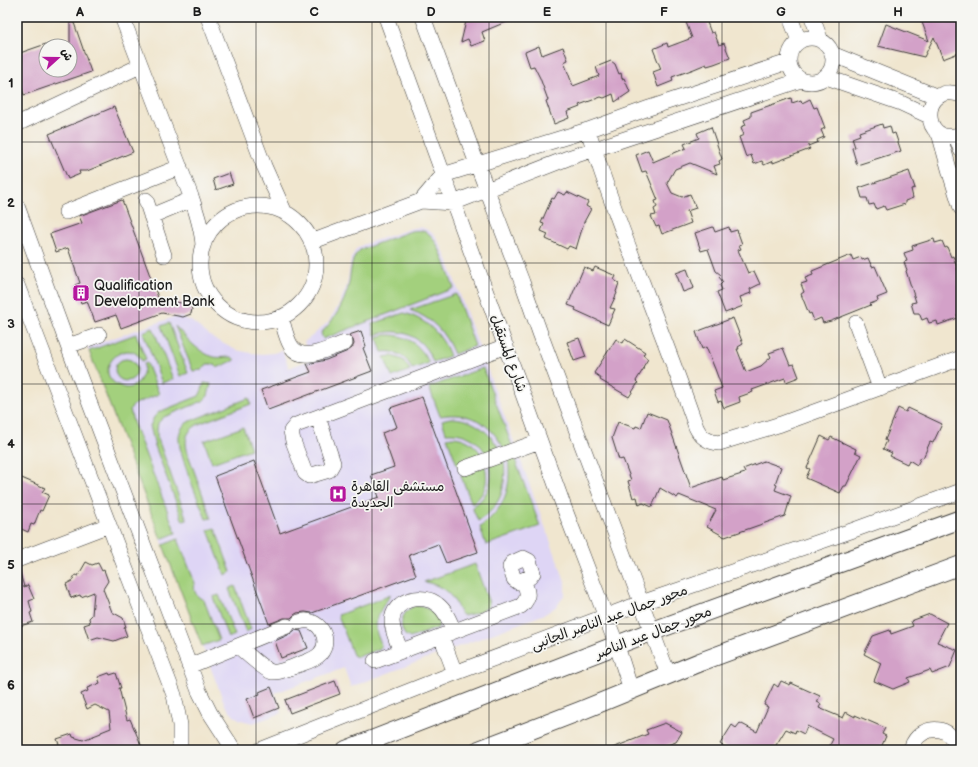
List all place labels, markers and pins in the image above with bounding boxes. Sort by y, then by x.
place label: Qualification Development Bank [94,277,214,310]
building icon: Qualification Development Bank [71,283,91,303]
place label: مستشفى القاهرة الجديدة [351,478,444,511]
hospital icon: مستشفى القاهرة الجديدة [328,484,348,504]

